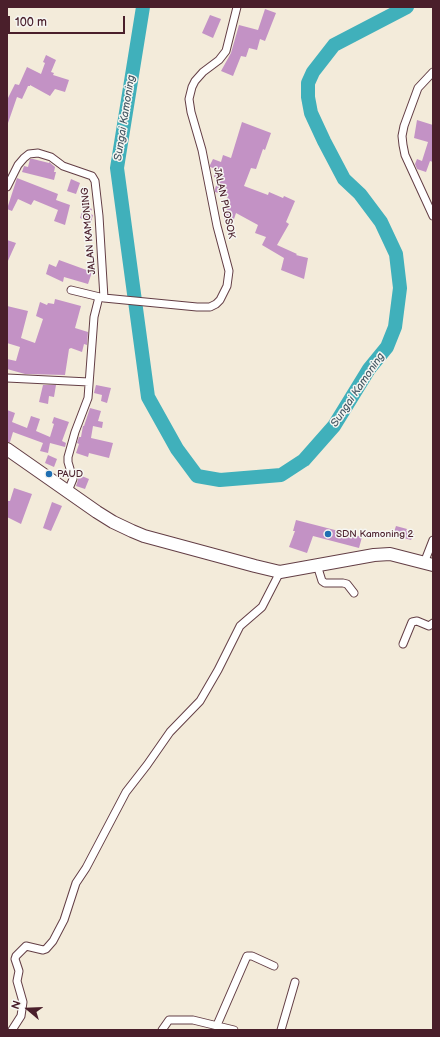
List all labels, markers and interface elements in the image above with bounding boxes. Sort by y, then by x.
scale bar [10,8,127,34]
text: 100 m [15,15,47,30]
water label: Sungai Kamoning [112,74,138,162]
street label: JALAN PLOSOK [211,166,237,240]
street label: JALAN KAMONING [79,187,99,275]
water label: Sungai Kamoning [328,350,388,430]
place label: PAUD [57,468,83,480]
marker: PAUD [44,469,54,479]
place label: SDN Kamoning 2 [336,528,413,540]
marker: SDN Kamoning 2 [323,529,333,539]
north arrow [8,989,48,1029]
text: N [9,999,24,1011]

